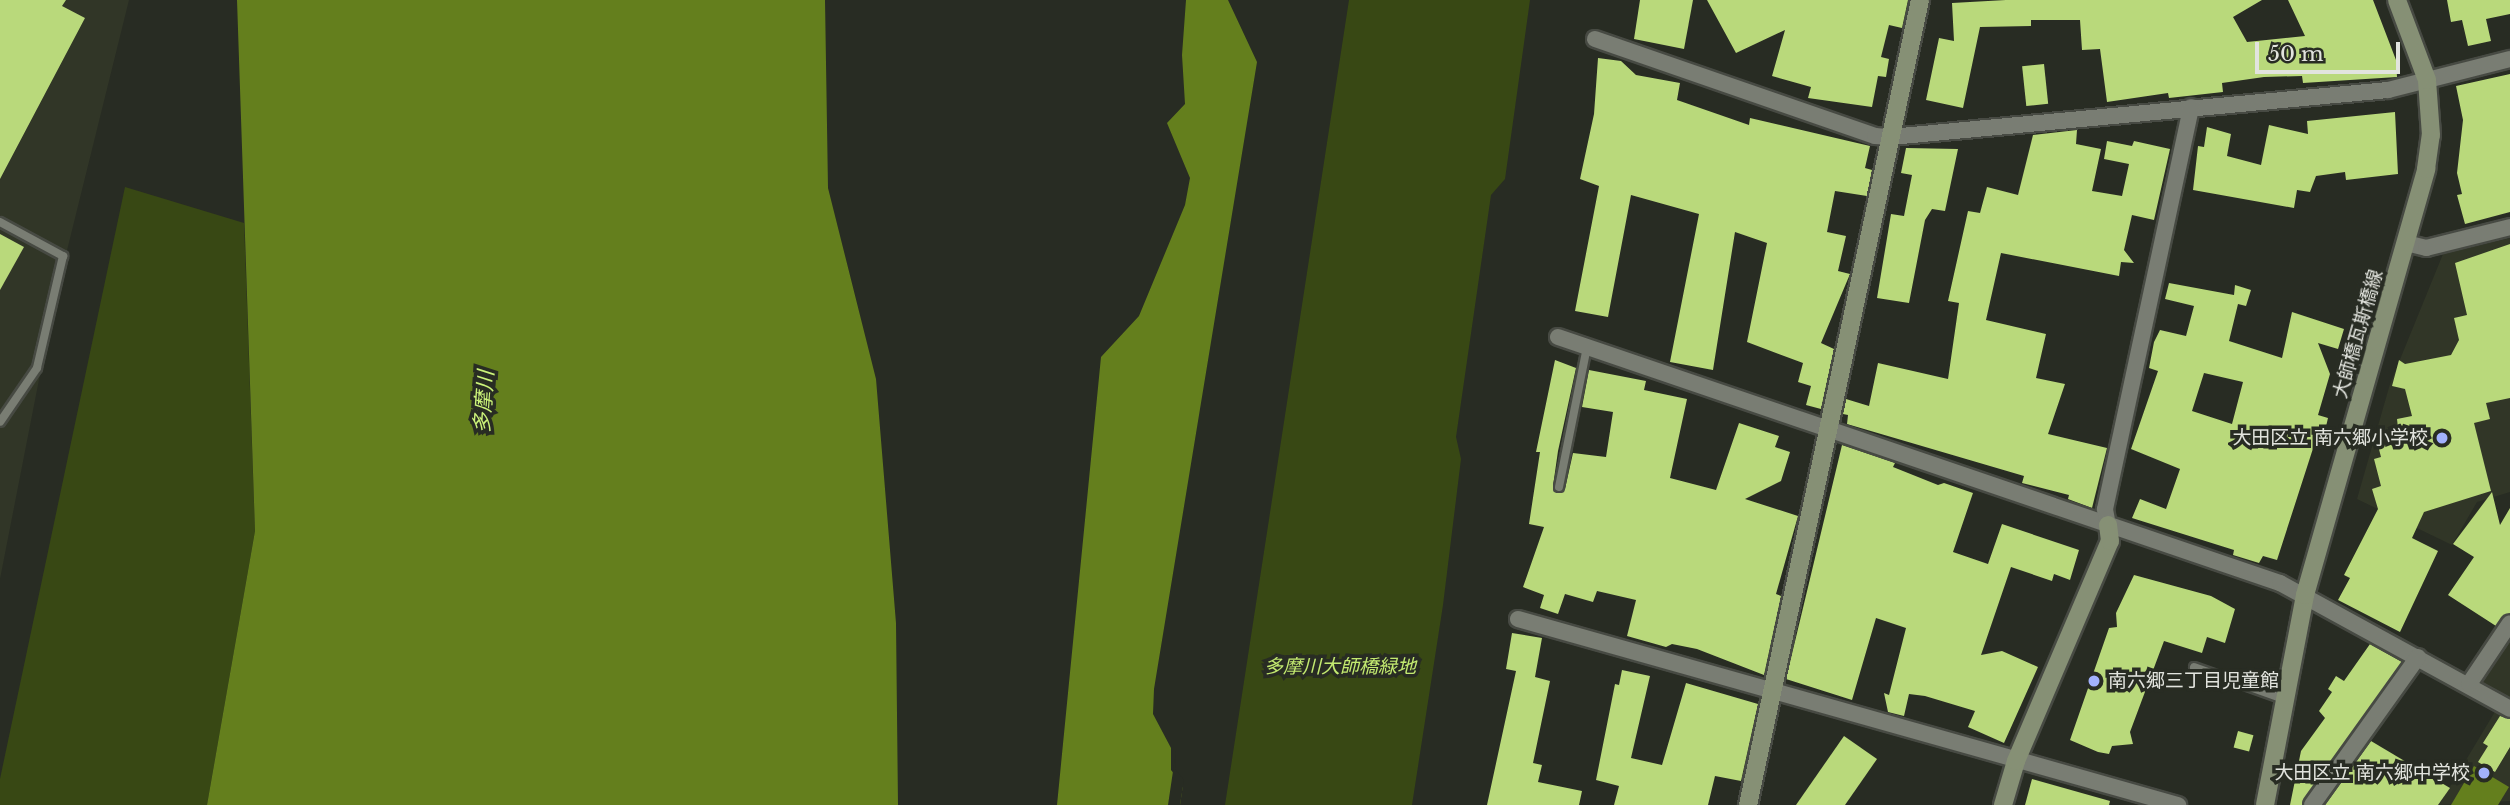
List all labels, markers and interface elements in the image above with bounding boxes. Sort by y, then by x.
scale bar [2258,28,2403,72]
text: 50 m [2268,41,2323,67]
street label: 大師橋瓦斯橋線 [2329,267,2387,401]
water label: 多摩川 [469,370,499,434]
place label: 大田区立 南六郷小学校 [2233,427,2428,449]
marker: 大田区立 南六郷小学校 [2434,430,2450,446]
park label: 多摩川大師橋緑地 [1264,656,1416,678]
place label: 南六郷三丁目児童館 [2108,670,2279,692]
marker: 南六郷三丁目児童館 [2086,673,2102,689]
place label: 大田区立 南六郷中学校 [2275,762,2470,784]
marker: 大田区立 南六郷中学校 [2476,765,2492,781]

